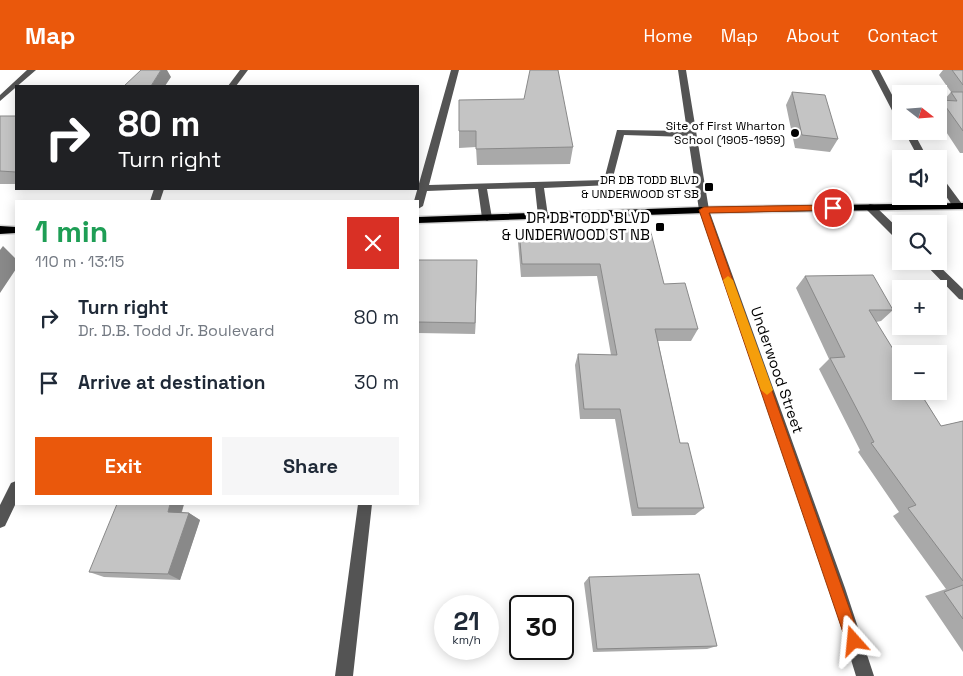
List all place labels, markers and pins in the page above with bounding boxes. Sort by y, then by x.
place label: Site of First Wharton School (1905-1959) [666,118,785,148]
marker: Site of First Wharton School (1905-1959) [789,127,801,139]
place label: DR DB TODD BLVD & UNDERWOOD ST SB [581,172,699,202]
marker: DR DB TODD BLVD & UNDERWOOD ST SB [703,181,715,193]
pin [812,187,854,229]
place label: DR DB TODD BLVD & UNDERWOOD ST NB [502,208,650,244]
marker: DR DB TODD BLVD & UNDERWOOD ST NB [654,221,666,233]

